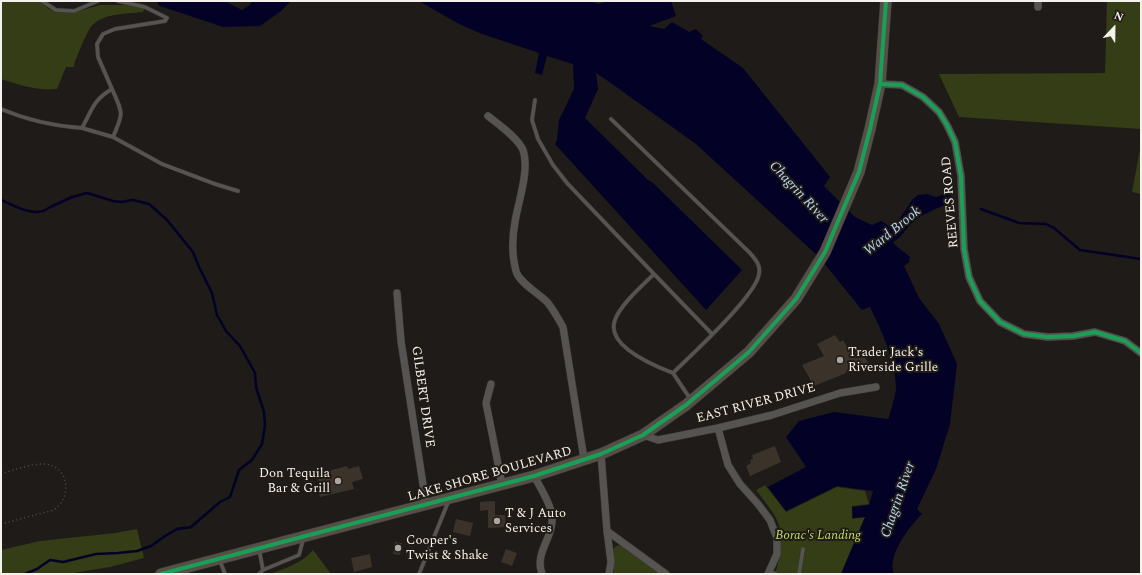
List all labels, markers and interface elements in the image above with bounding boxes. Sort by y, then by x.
text: N [1111,7,1126,26]
north arrow [1094,8,1134,48]
street label: REEVES ROAD [939,155,963,249]
water label: Chagrin River [765,158,831,228]
water label: Ward Brook [861,204,925,260]
street label: GILBERT DRIVE [407,345,437,449]
place label: Trader Jack's Riverside Grille [848,345,938,376]
marker: Trader Jack's Riverside Grille [835,355,845,365]
street label: EAST RIVER DRIVE [695,381,817,427]
street label: LAKE SHORE BOULEVARD [406,444,574,506]
water label: Chagrin River [878,460,920,540]
place label: Don Tequila Bar & Grill [259,466,330,497]
marker: Don Tequila Bar & Grill [333,476,343,486]
place label: T & J Auto Services [505,506,566,537]
marker: T & J Auto Services [492,516,502,526]
park label: Borac's Landing [775,528,861,544]
place label: Cooper's Twist & Shake [406,533,488,564]
marker: Cooper's Twist & Shake [393,543,403,553]

